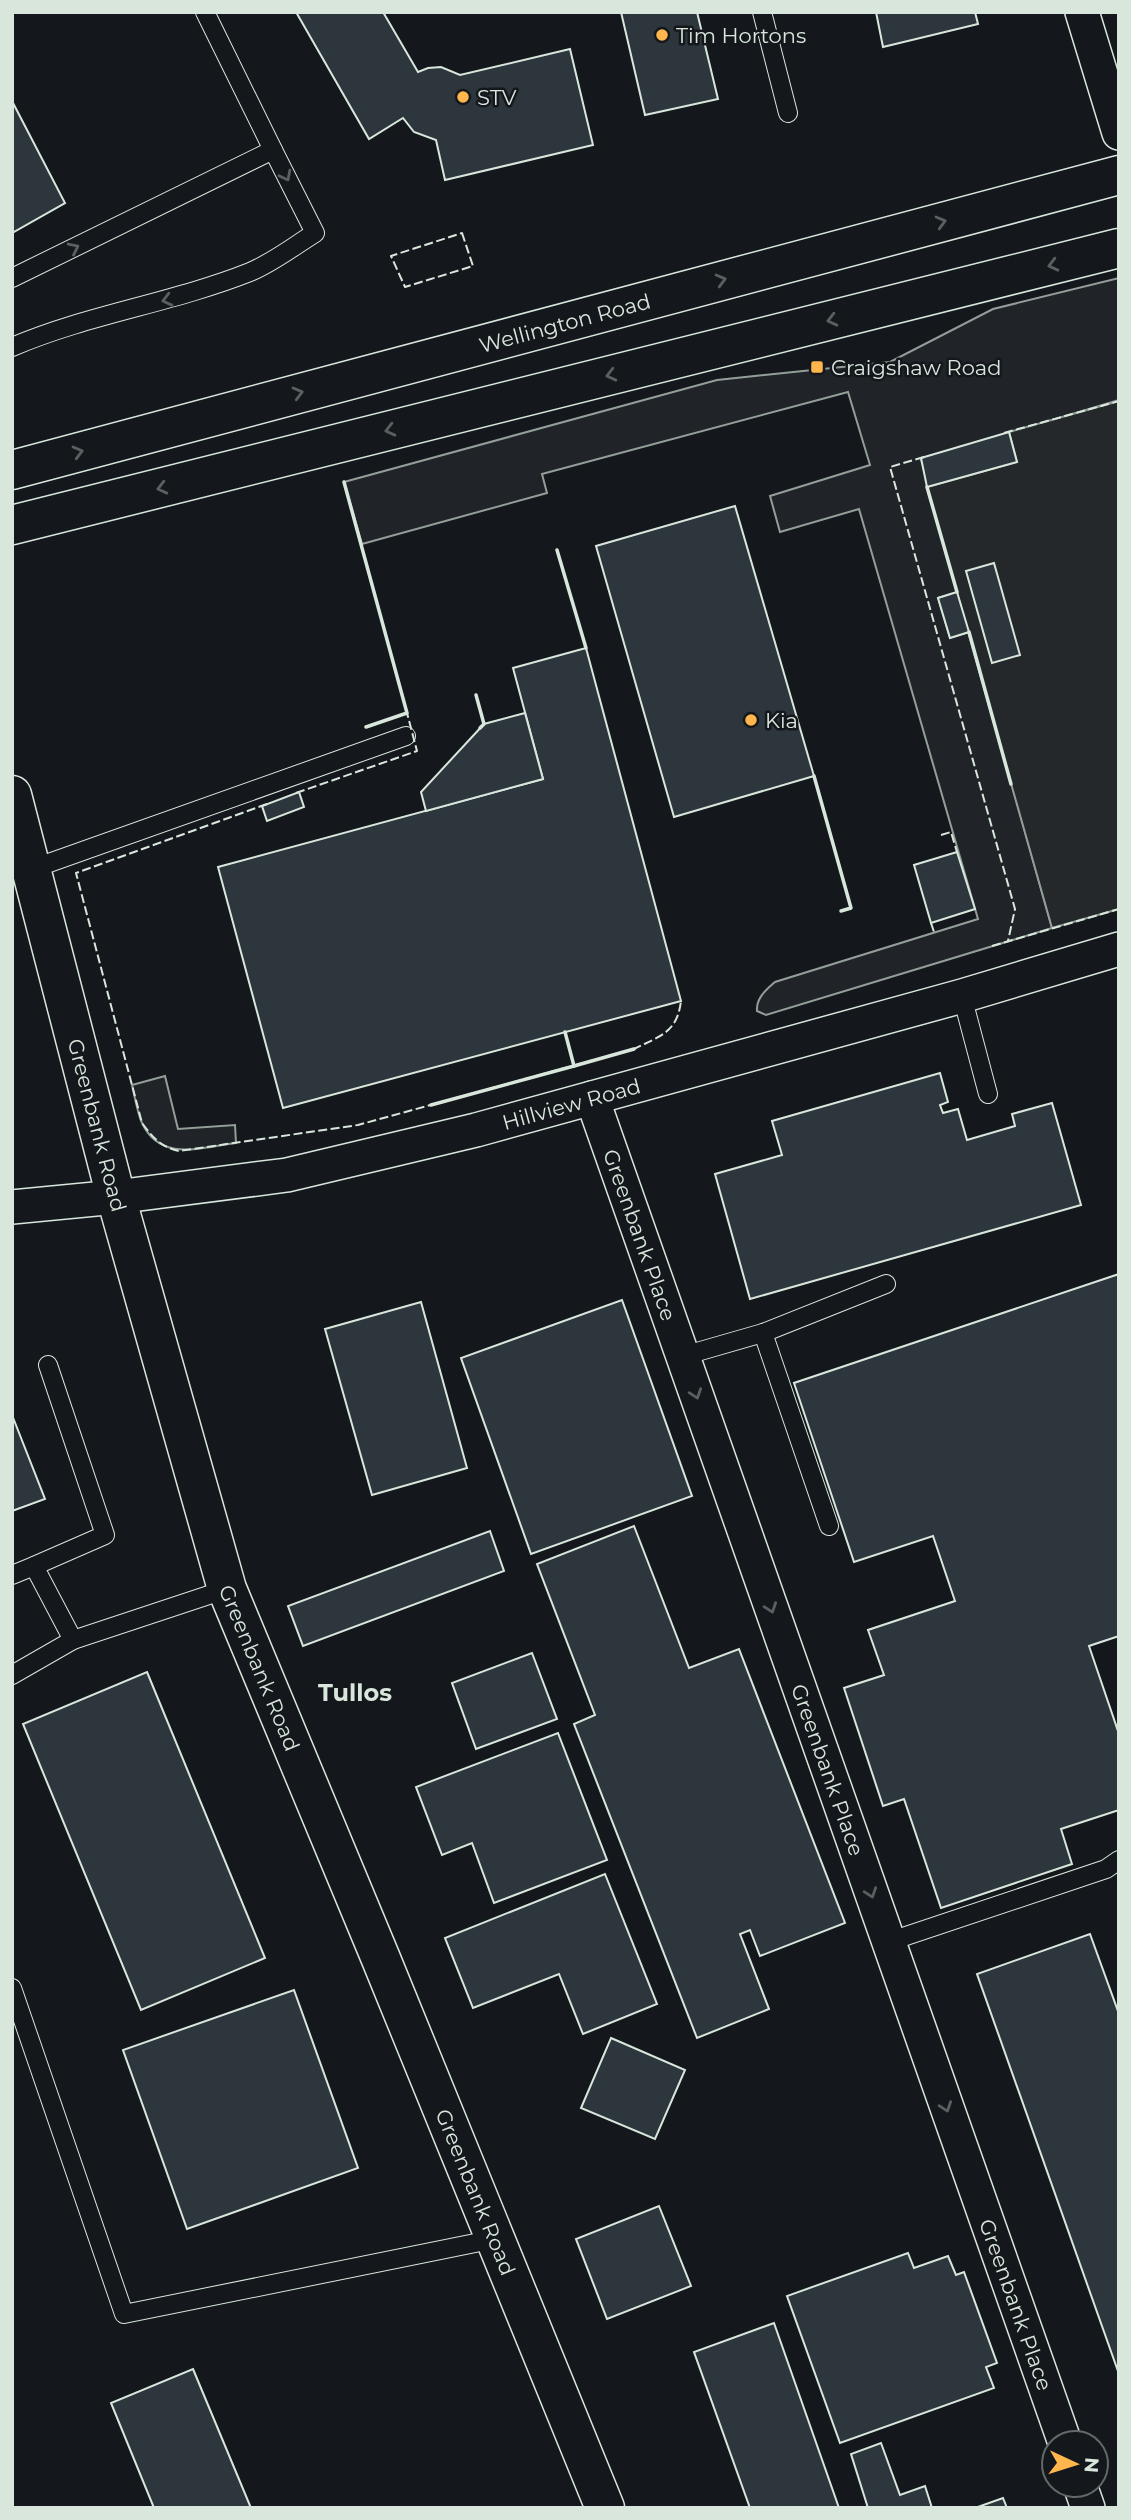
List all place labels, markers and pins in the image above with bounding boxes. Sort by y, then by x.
place label: Tim Hortons [676,23,806,48]
marker: Tim Hortons [654,27,670,43]
place label: STV [477,85,517,110]
marker: STV [455,89,471,105]
place label: Craigshaw Road [831,355,1001,380]
marker: Craigshaw Road [809,359,825,375]
place label: Kia [765,708,798,733]
marker: Kia [743,712,759,728]

